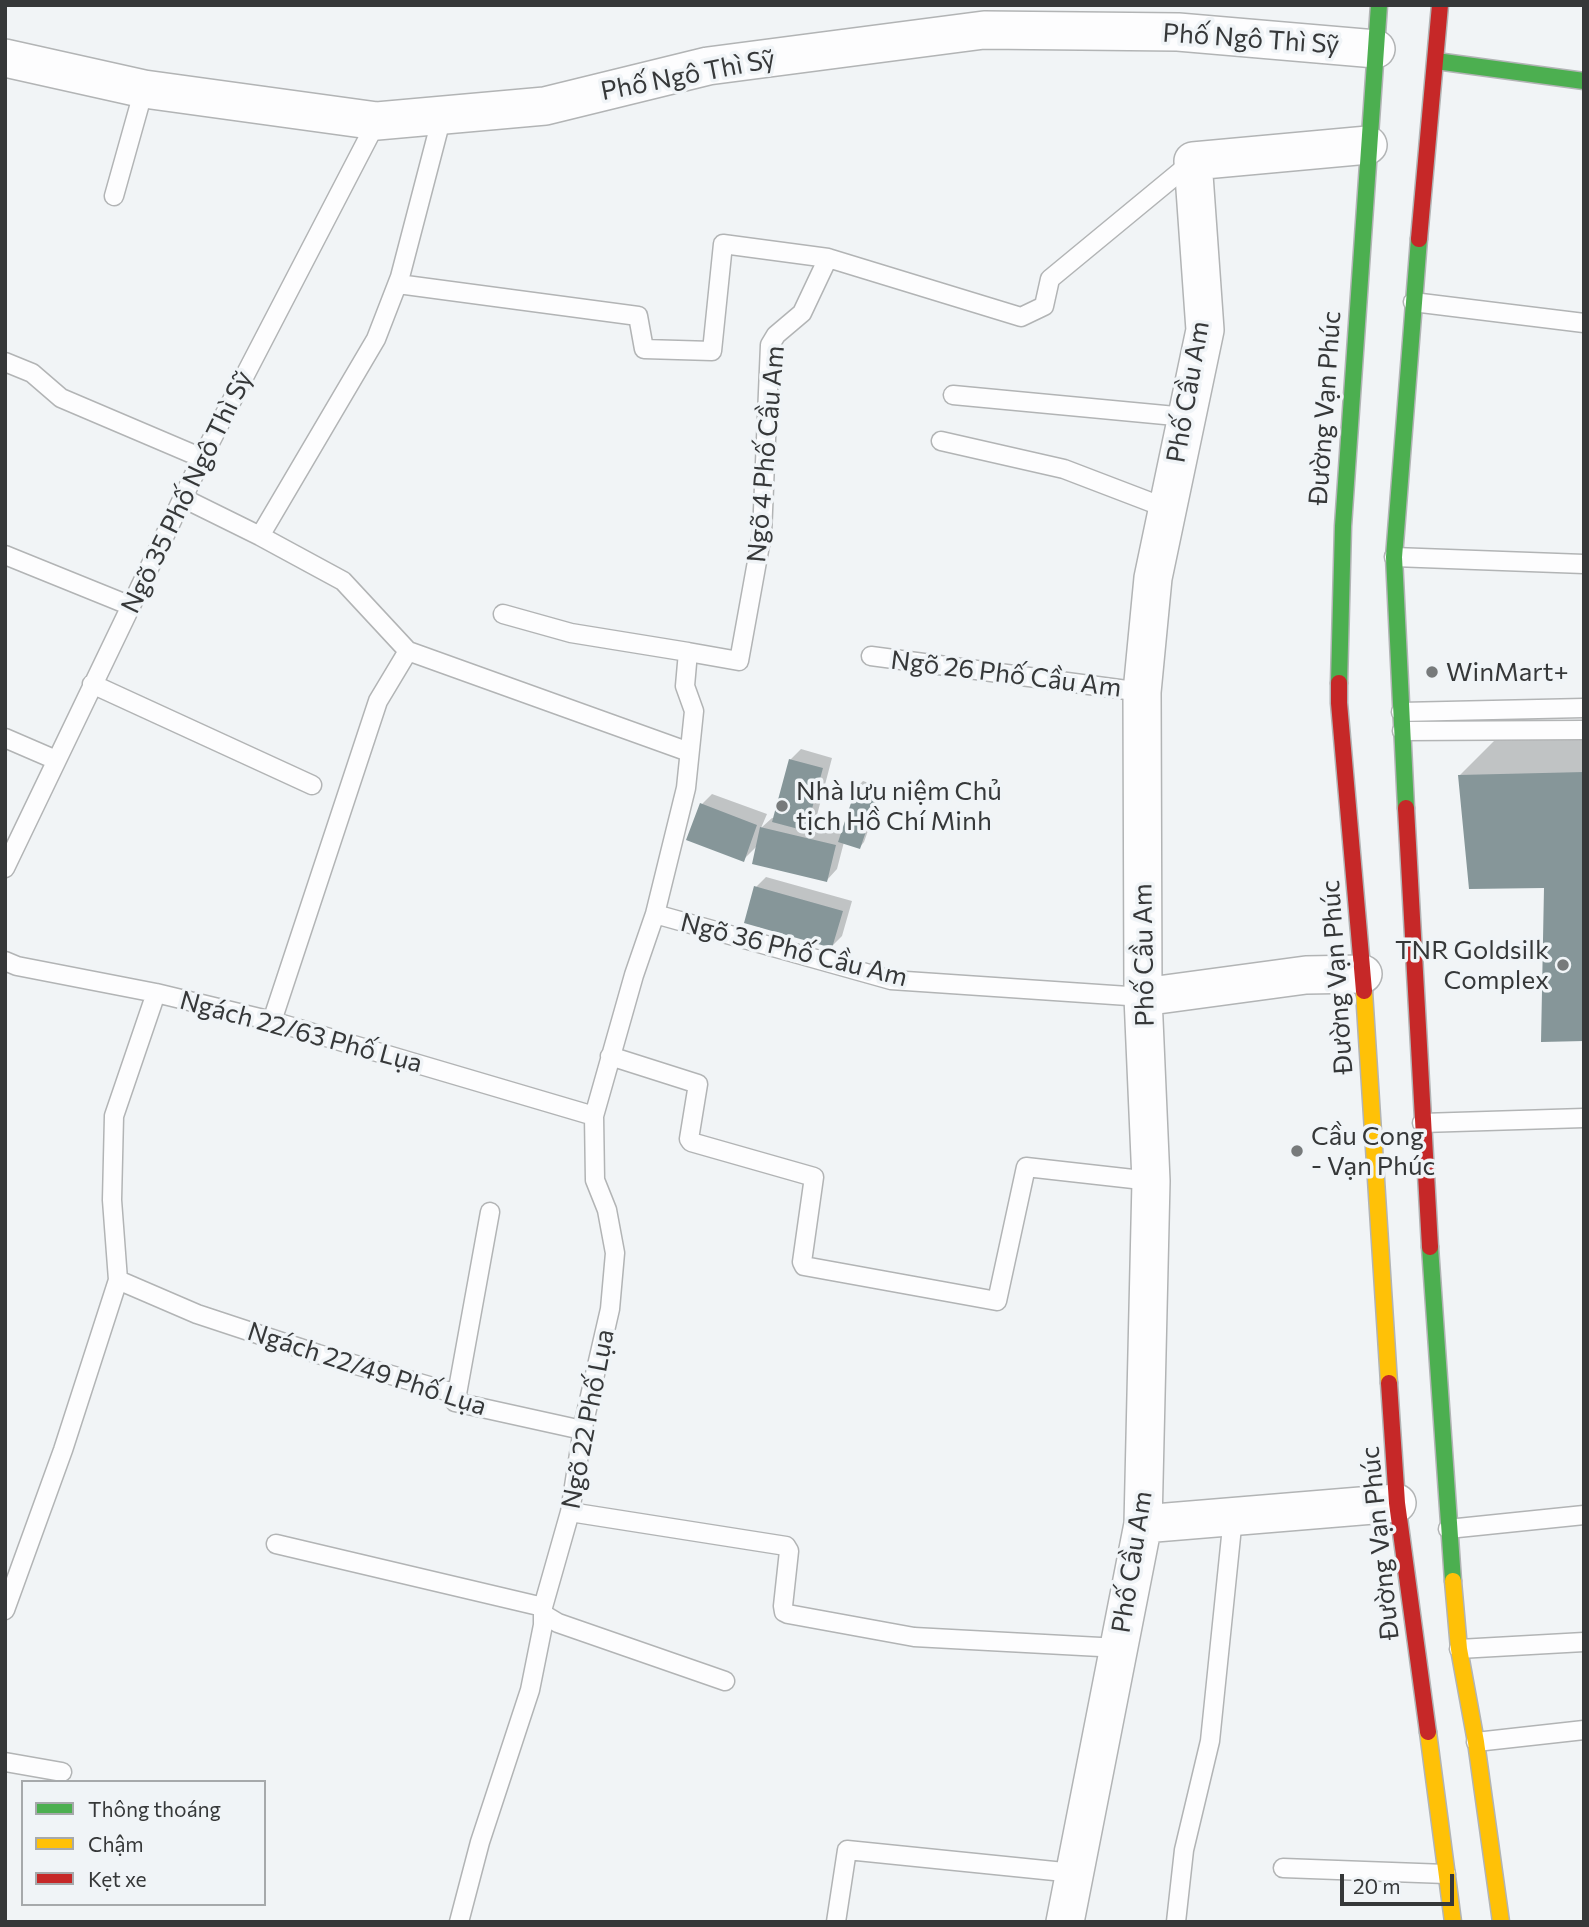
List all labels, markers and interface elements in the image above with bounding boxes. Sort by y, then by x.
street label: Phố Ngô Thì Sỹ [1162,17,1340,61]
street label: Phố Ngô Thì Sỹ [598,43,778,107]
street label: Đường Vạn Phúc [1303,310,1347,506]
street label: Phố Cầu Am [1160,319,1216,465]
street label: Ngõ 4 Phố Cầu Am [741,344,791,564]
street label: Ngõ 35 Phố Ngô Thì Sỹ [115,366,259,618]
street label: Ngõ 26 Phố Cầu Am [889,644,1123,704]
place label: WinMart+ [1446,656,1569,688]
marker: WinMart+ [1424,664,1440,680]
place label: Nhà lưu niệm Chủ tịch Hồ Chí Minh [796,775,1002,836]
marker: Nhà lưu niệm Chủ tịch Hồ Chí Minh [774,798,790,814]
street label: Đường Vạn Phúc [1315,879,1359,1075]
street label: Phố Cầu Am [1127,883,1161,1027]
street label: Ngõ 36 Phố Cầu Am [677,907,911,993]
place label: TNR Goldsilk Complex [1395,934,1549,996]
marker: TNR Goldsilk Complex [1555,957,1571,973]
street label: Ngách 22/63 Phố Lụa [176,985,426,1079]
place label: Cầu Cong - Vạn Phúc [1311,1120,1435,1182]
marker: Cầu Cong - Vạn Phúc [1289,1143,1305,1159]
street label: Ngách 22/49 Phố Lụa [244,1316,490,1422]
street label: Ngõ 22 Phố Lụa [555,1326,621,1512]
street label: Đường Vạn Phúc [1354,1445,1406,1641]
street label: Phố Cầu Am [1105,1489,1159,1635]
legend [21,1780,266,1906]
text: Thông thoáng [88,1796,221,1821]
text: Chậm [88,1831,144,1856]
scale bar [1344,1860,1458,1904]
text: Kẹt xe [88,1866,147,1891]
text: 20 m [1353,1873,1401,1898]

